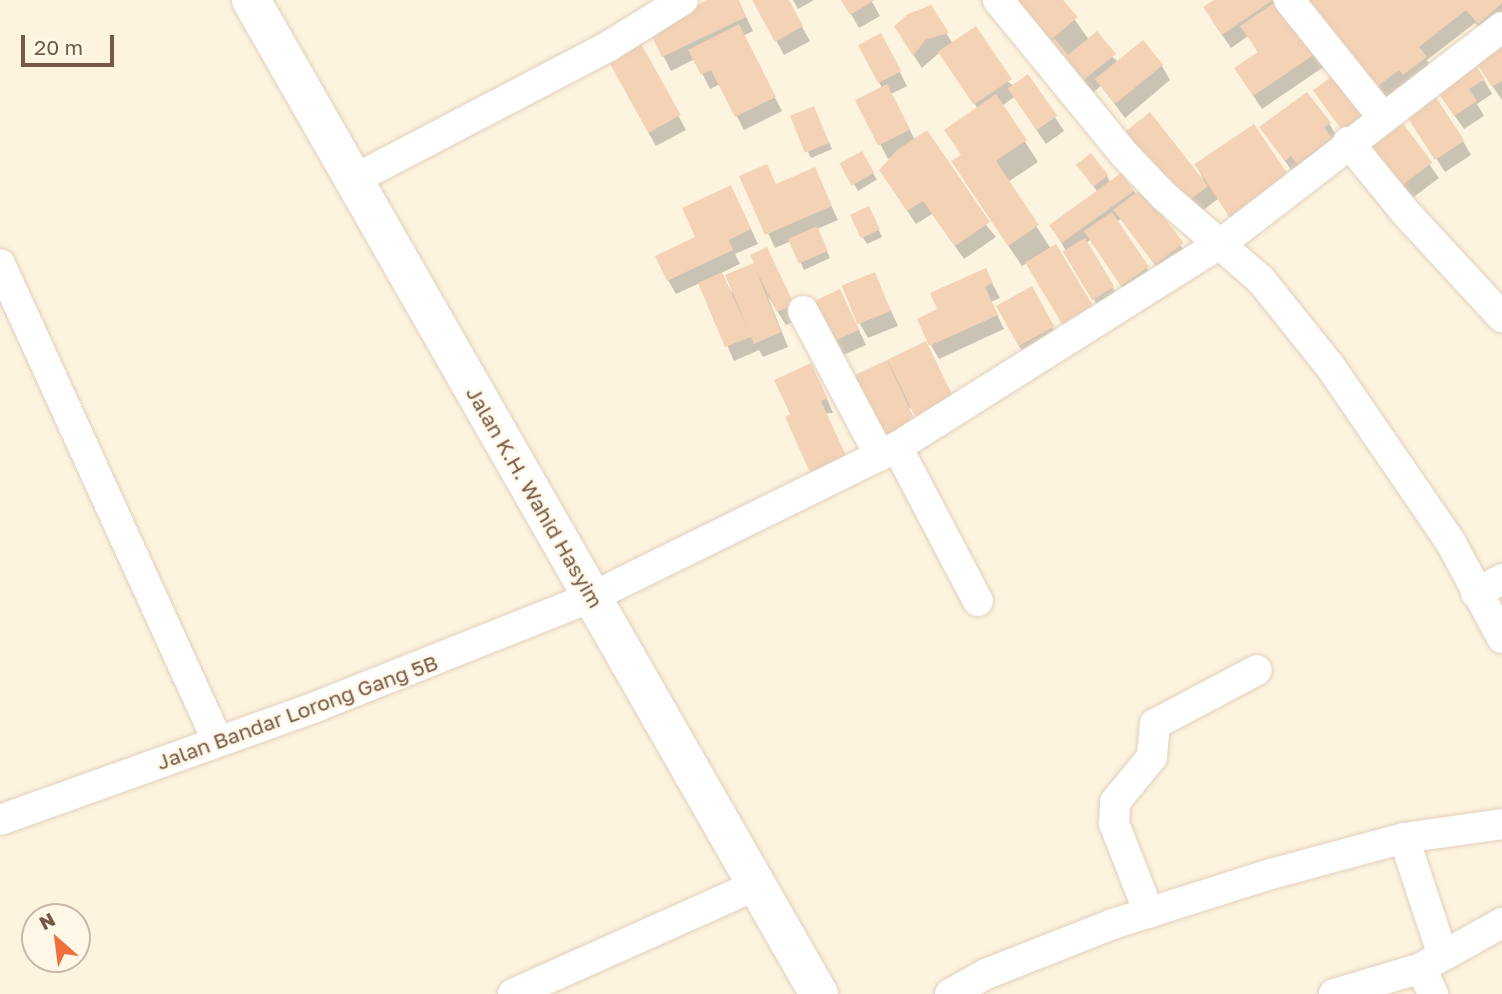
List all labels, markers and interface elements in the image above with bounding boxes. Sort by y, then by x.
scale bar [24,21,117,65]
text: 20 m [34,34,83,60]
street label: Jalan K.H. Wahid Hasyim [461,382,609,612]
street label: Jalan Bandar Lorong Gang 5B [153,649,441,775]
north arrow [21,903,91,973]
text: N [35,907,59,934]

